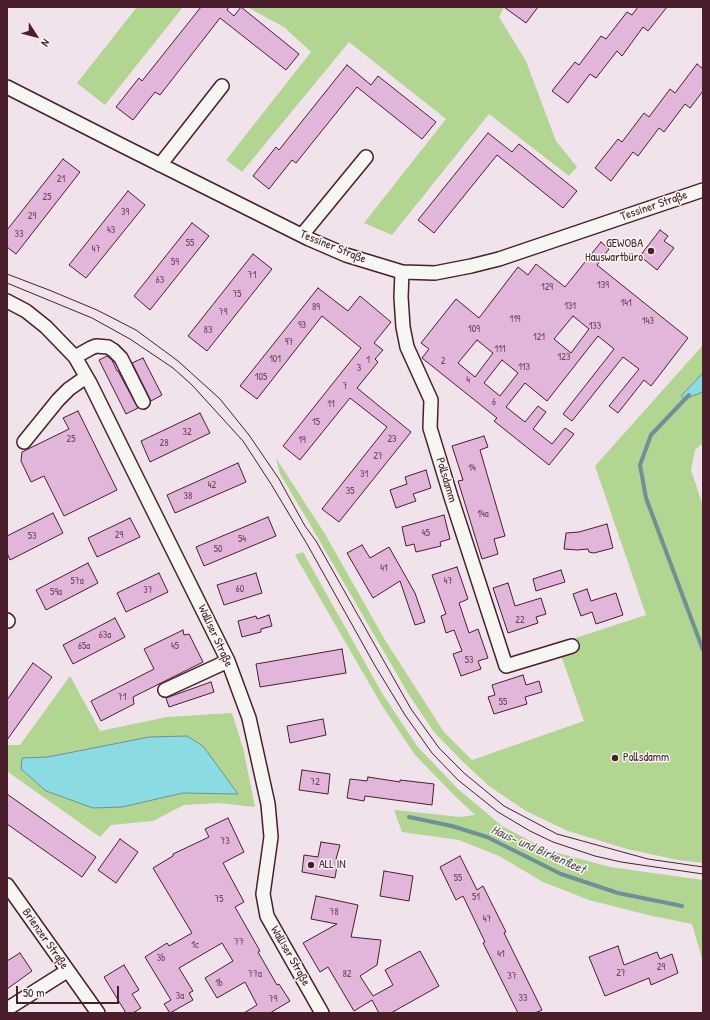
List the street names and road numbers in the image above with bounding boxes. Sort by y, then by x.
street label: Tessiner Straße [619,188,689,224]
street label: Tessiner Straße [298,227,368,267]
street label: Pollsdamm [432,456,460,504]
street label: Walliser Straße [194,603,236,669]
street label: Brienzer Straße [19,906,71,972]
street label: Walliser Straße [267,923,313,989]

